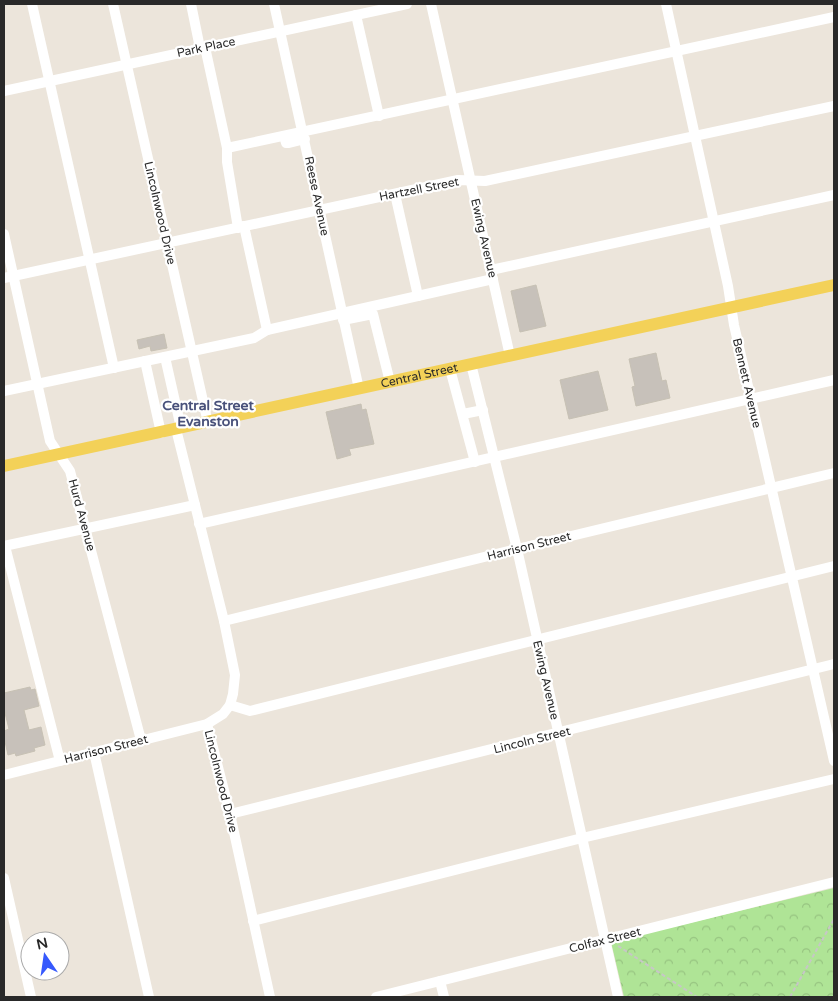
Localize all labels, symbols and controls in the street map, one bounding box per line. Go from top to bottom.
street label: Park Place [175,34,237,60]
street label: Reese Avenue [302,155,332,237]
street label: Lincolnwood Drive [141,160,179,266]
street label: Hartzell Street [378,174,461,204]
street label: Ewing Avenue [468,197,500,279]
street label: Bennett Avenue [730,337,764,429]
street label: Central Street [379,360,460,391]
district label: Central Street Evanston [162,397,254,430]
street label: Hurd Avenue [66,477,98,553]
street label: Harrison Street [486,529,573,563]
street label: Ewing Avenue [530,639,562,721]
street label: Lincoln Street [492,724,572,756]
street label: Lincolnwood Drive [201,728,241,834]
street label: Harrison Street [63,732,150,766]
street label: Colfax Street [568,924,643,956]
north arrow [20,931,70,981]
text: N [35,934,50,953]

